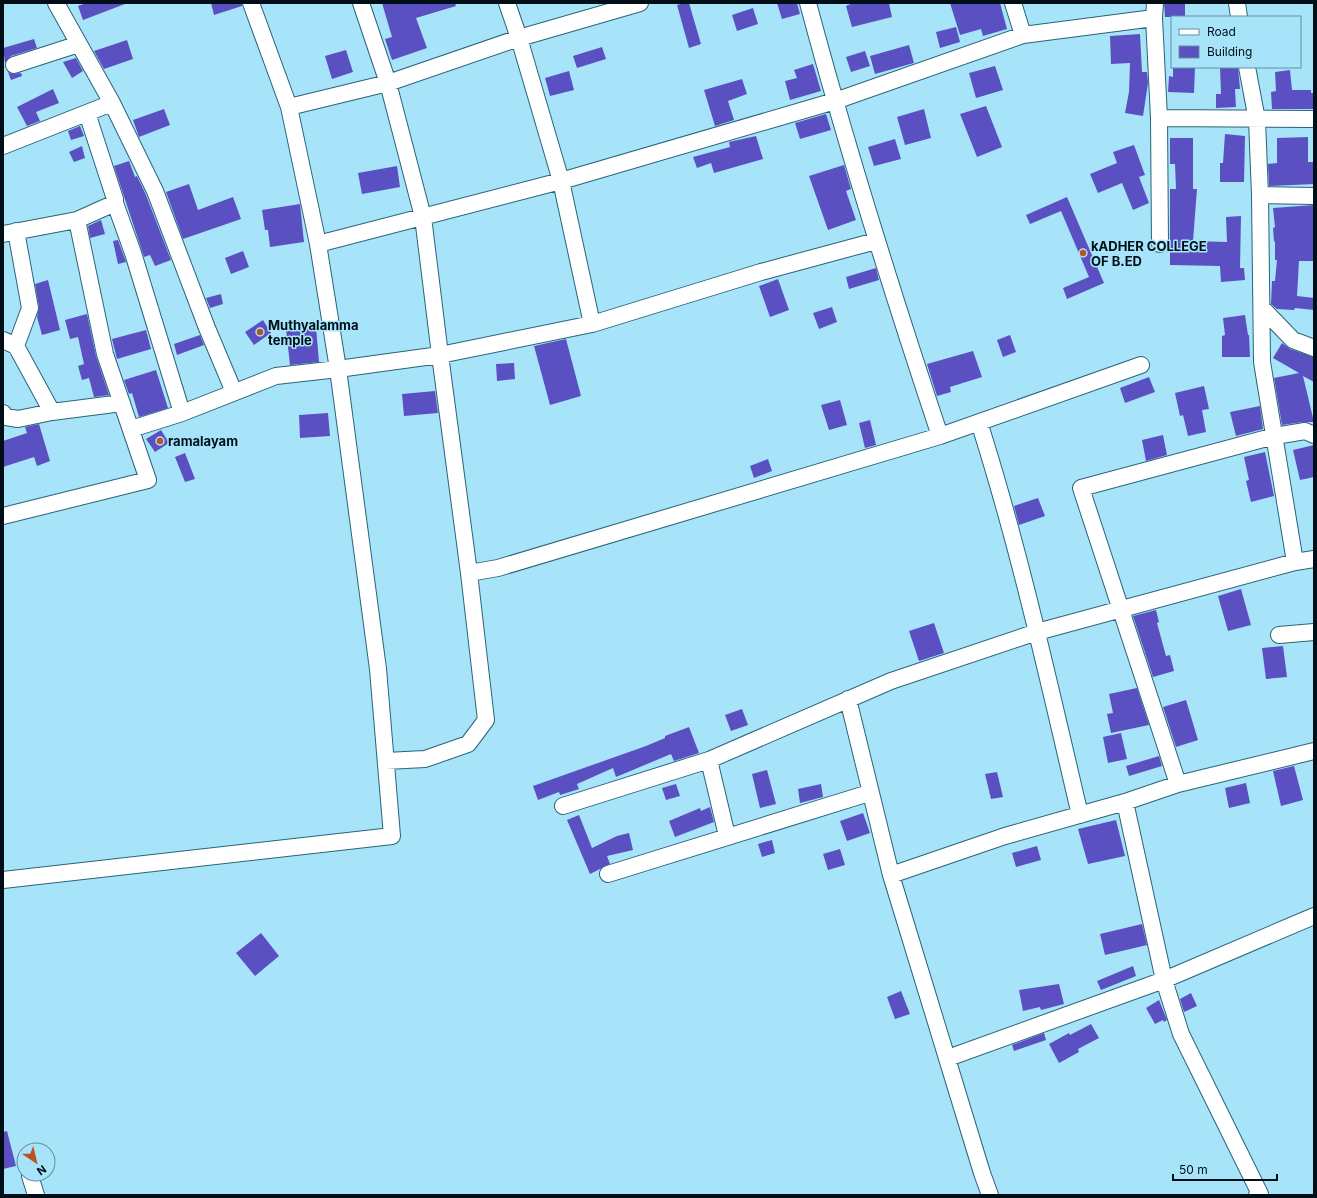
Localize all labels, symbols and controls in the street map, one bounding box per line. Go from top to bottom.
legend [1171,16,1301,68]
text: Road [1207,24,1236,39]
text: Building [1207,44,1252,59]
place label: kADHER COLLEGE OF B.ED [1091,238,1207,269]
marker: kADHER COLLEGE OF B.ED [1078,248,1088,258]
place label: Muthyalamma temple [268,317,358,348]
marker: Muthyalamma temple [255,327,265,337]
place label: ramalayam [168,433,238,449]
marker: ramalayam [155,436,165,446]
north arrow [16,1142,56,1182]
scale bar [1173,1156,1277,1182]
text: N [34,1162,49,1178]
text: 50 m [1179,1162,1208,1177]

